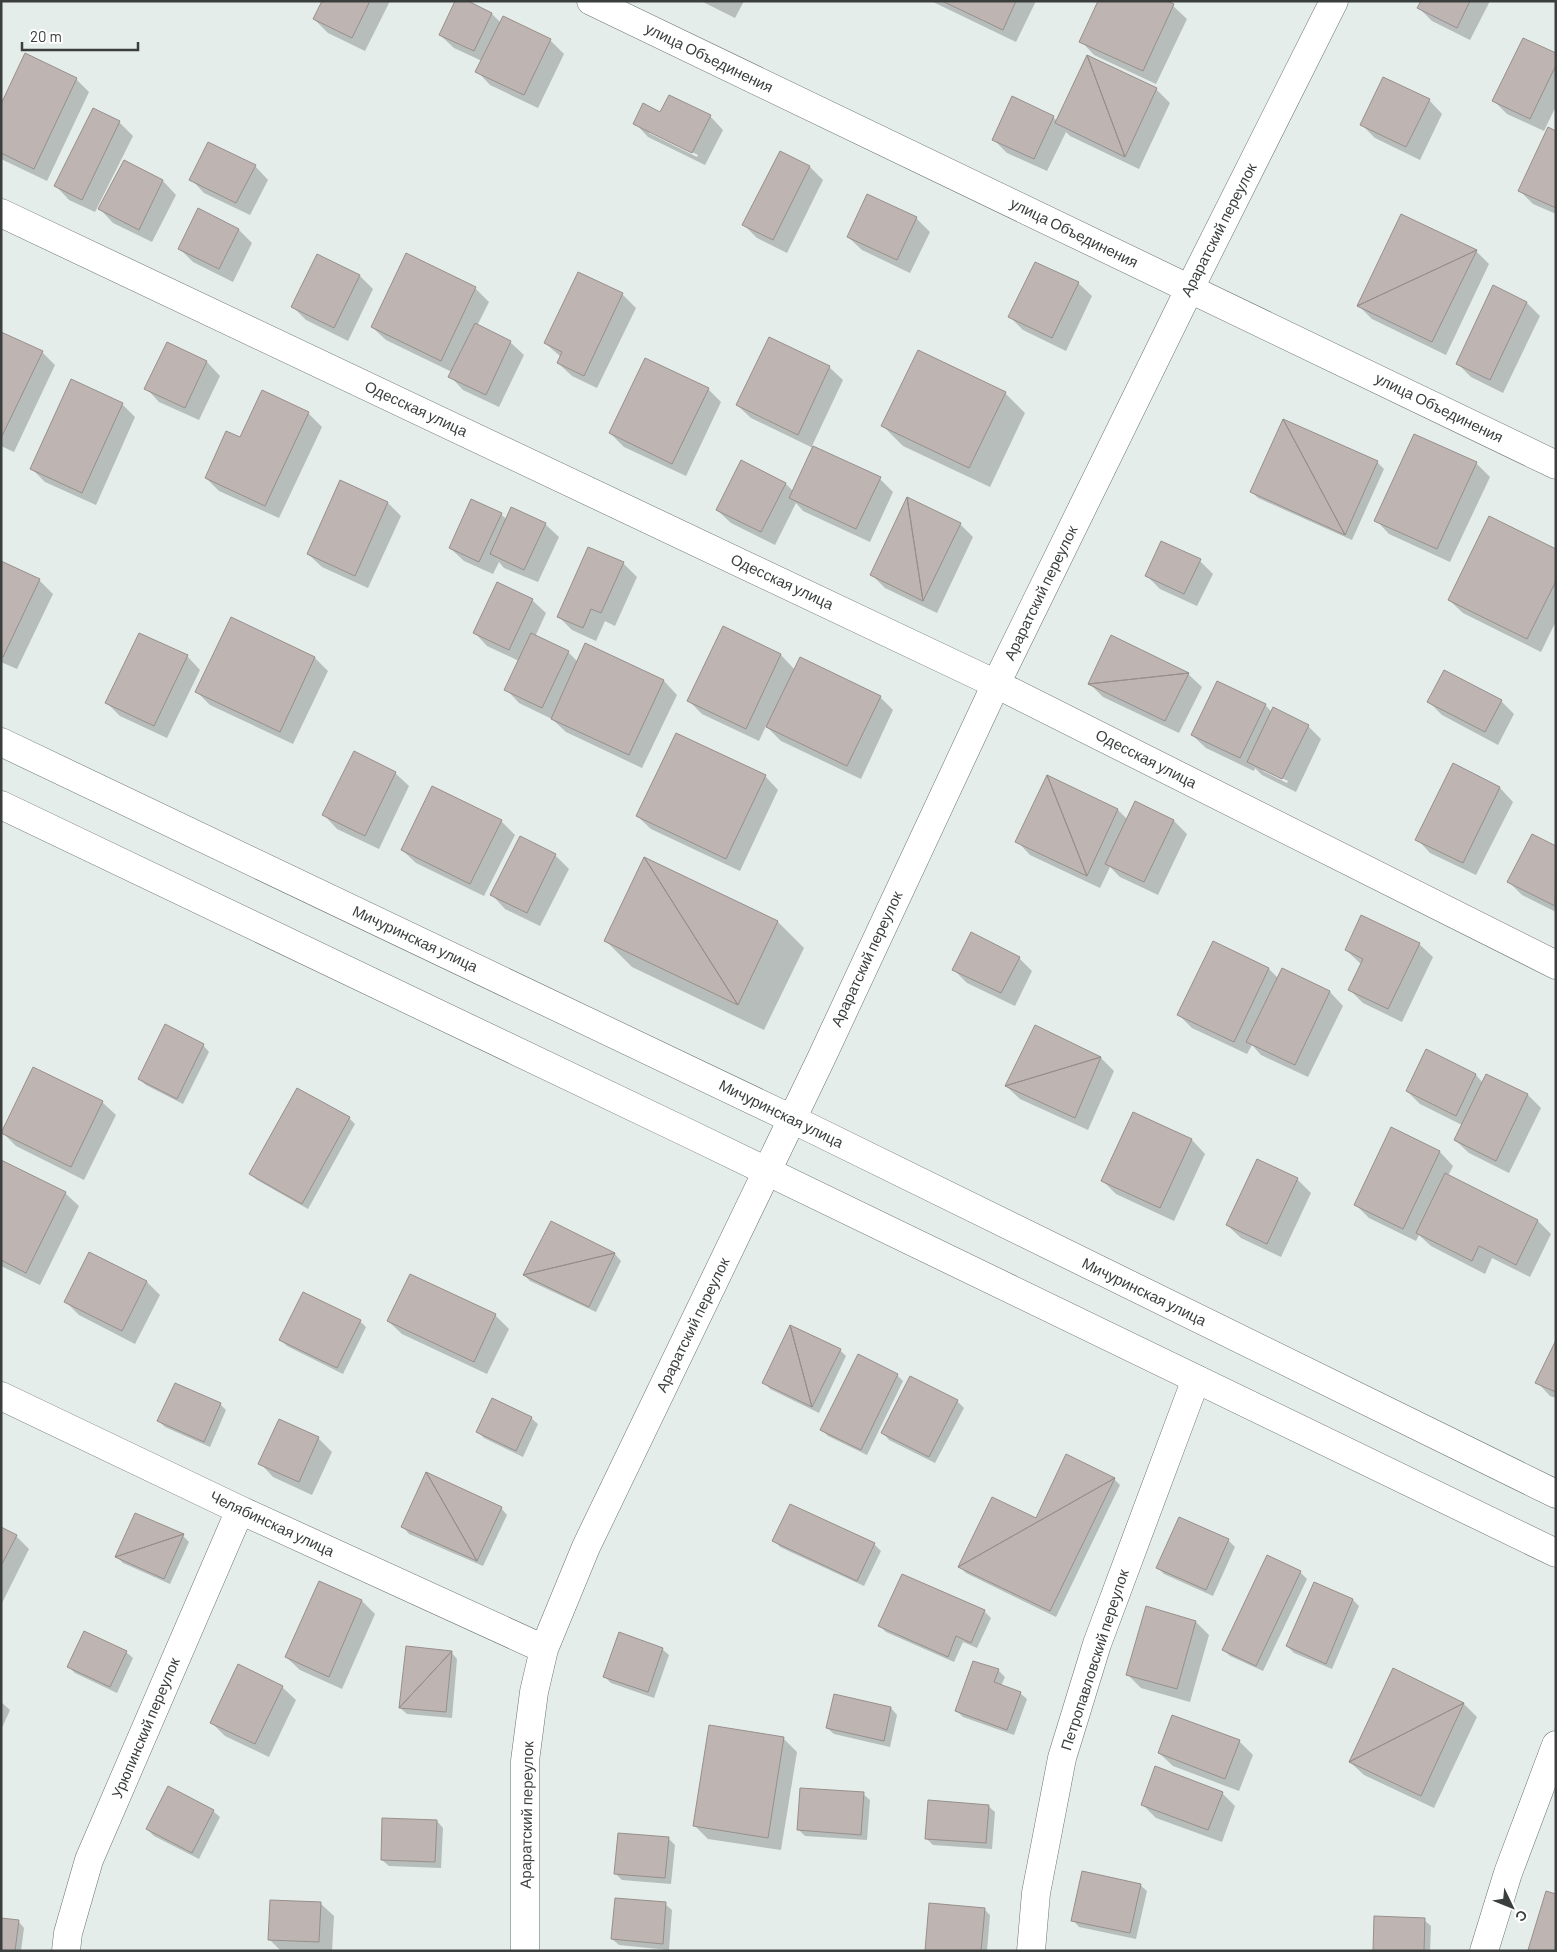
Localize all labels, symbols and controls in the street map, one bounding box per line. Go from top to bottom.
street label: улица Объединения [643,18,776,96]
scale bar [22,20,139,52]
text: 20 m [30,27,62,45]
street label: Араратский переулок [1177,159,1260,299]
street label: улица Объединения [1008,193,1141,271]
street label: улица Объединения [1373,368,1506,446]
street label: Одесская улица [362,376,471,440]
street label: Араратский переулок [1000,522,1081,663]
street label: Одесская улица [728,549,837,613]
street label: Одесская улица [1093,725,1201,792]
street label: Араратский переулок [827,888,906,1029]
street label: Мичуринская улица [350,901,482,975]
street label: Мичуринская улица [716,1075,847,1151]
street label: Мичуринская улица [1079,1253,1210,1329]
street label: Араратский переулок [652,1254,733,1395]
street label: Челябинская улица [207,1486,338,1560]
street label: Петропавловский переулок [1056,1567,1132,1752]
street label: Урюпинский переулок [107,1654,183,1801]
street label: Араратский переулок [516,1741,536,1889]
north arrow [1487,1882,1537,1932]
text: С [1512,1907,1532,1926]

